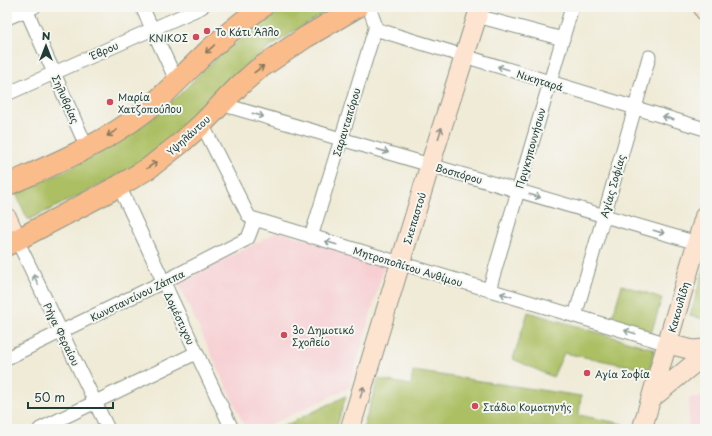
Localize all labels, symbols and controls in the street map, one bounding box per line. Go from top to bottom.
place label: Το Κάτι Άλλο [215,24,279,39]
north arrow [26,26,66,66]
marker: Το Κάτι Άλλο [202,26,212,36]
text: N [42,27,51,44]
place label: ΚΝΙΚΟΣ [149,30,188,45]
marker: ΚΝΙΚΟΣ [191,32,201,42]
street label: Έβρου [86,37,121,65]
one-way arrow [205,45,216,54]
one-way arrow [497,64,510,71]
one-way arrow [253,65,264,74]
street label: Νικηταρά [515,66,566,95]
street label: Σηλυβρίας [49,72,83,126]
street label: Σαρανταπόρου [328,85,365,159]
place label: Μαρία Χατζοπούλου [118,89,182,116]
marker: Μαρία Χατζοπούλου [105,97,115,107]
street label: Πριγκηποννήσων [511,106,549,190]
street label: Υψηλάντου [163,111,213,159]
one-way arrow [252,111,265,119]
one-way arrow [661,114,674,121]
one-way arrow [437,127,444,140]
one-way arrow [106,130,118,138]
one-way arrow [376,148,389,155]
street label: Αγίας Σοφίας [596,152,628,220]
street label: Βοσπόρου [433,159,485,188]
one-way arrow [146,161,157,170]
street label: Σκεπαστού [399,190,429,246]
one-way arrow [528,193,541,200]
one-way arrow [653,229,666,236]
one-way arrow [324,239,337,246]
street label: Μητροπολίτου Ανθίμου [351,242,465,290]
street label: Κωνσταντίνου Ζάππα [87,265,187,324]
one-way arrow [32,275,39,287]
street label: Κακουλίδη [664,280,692,334]
street label: Δομέστιχου [161,289,199,347]
one-way arrow [500,291,513,298]
street label: Ρήγα Φεραίου [40,300,84,368]
place label: 3ο Δημοτικό Σχολείο [292,322,355,349]
one-way arrow [624,328,637,335]
marker: 3ο Δημοτικό Σχολείο [279,330,289,340]
place label: Αγία Σοφία [595,366,650,381]
marker: Αγία Σοφία [582,368,592,378]
scale bar [28,384,113,410]
one-way arrow [359,385,366,398]
text: 50 m [34,388,65,406]
place label: Στάδιο Κομοτηνής [483,399,572,414]
marker: Στάδιο Κομοτηνής [470,401,480,411]

